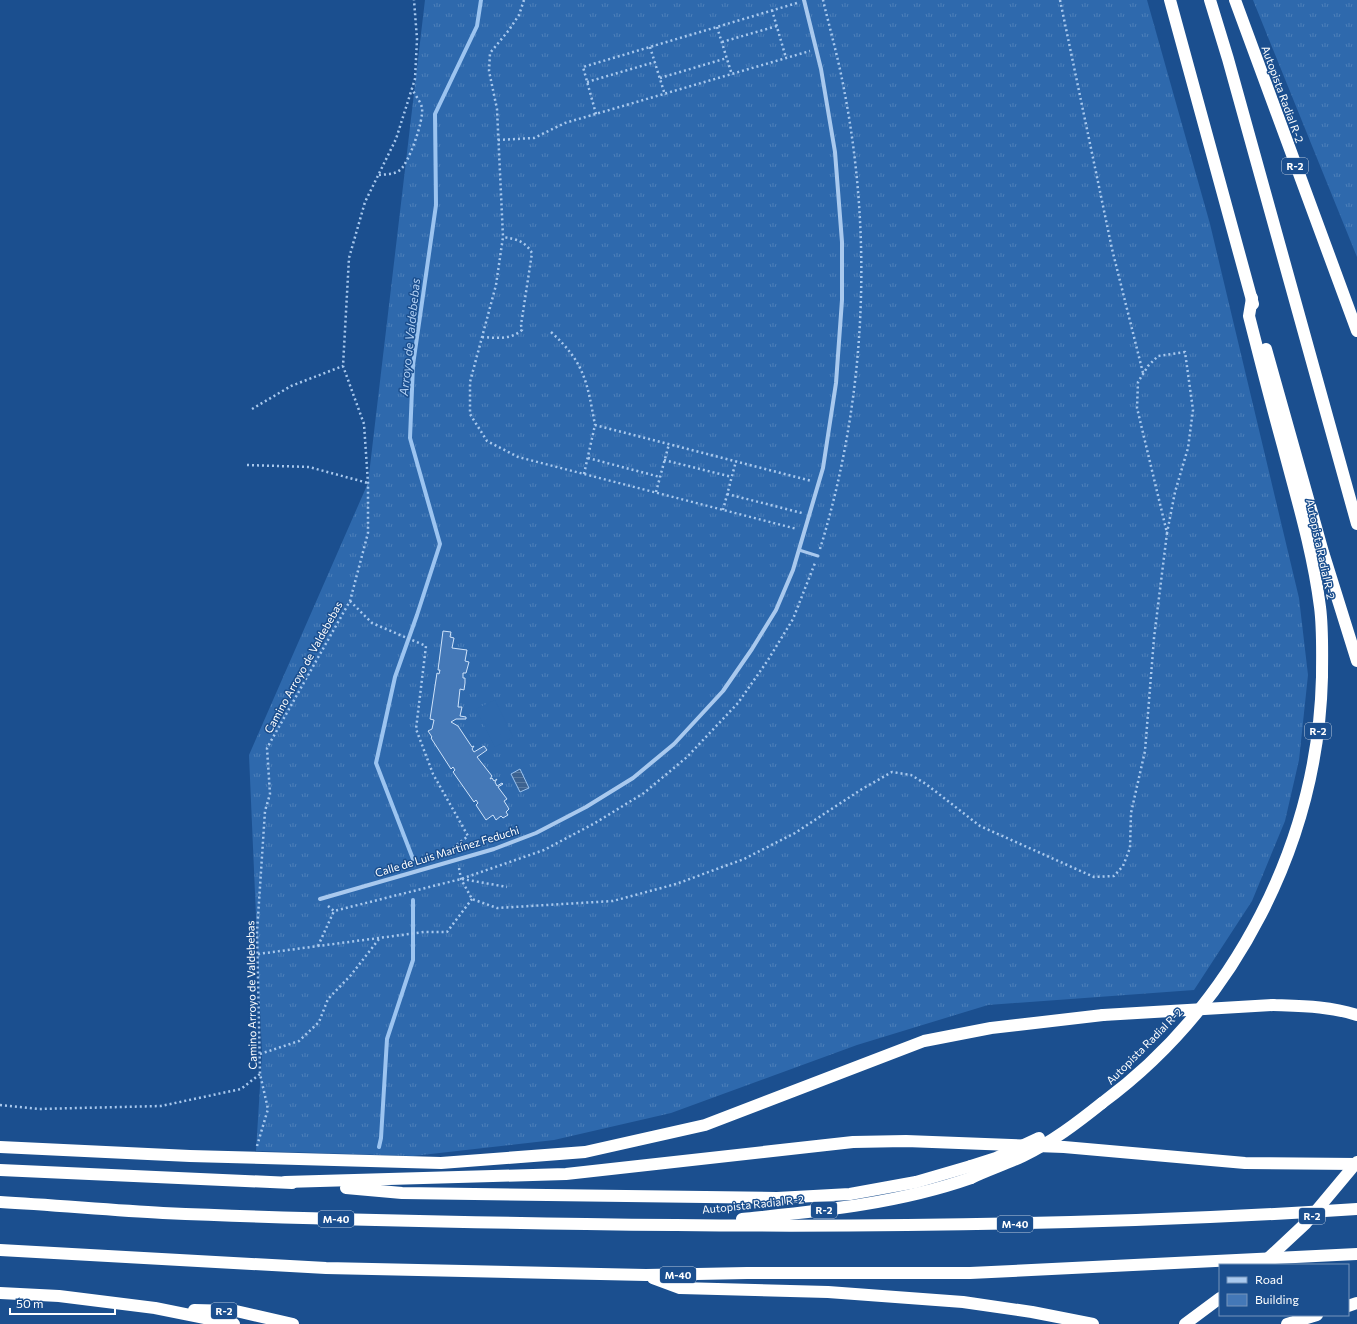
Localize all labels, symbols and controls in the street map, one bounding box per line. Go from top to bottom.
street label: Autopista Radial R-2 [1259,44,1307,144]
road number: R-2 [1282,158,1308,174]
water label: Arroyo de Valdebebas [396,277,422,397]
street label: Autopista Radial R-2 [1304,498,1338,600]
street label: Camino Arroyo de Valdebebas [261,599,345,735]
road number: R-2 [1305,723,1331,739]
street label: Calle de Luis Martínez Feduchi [373,823,521,879]
street label: Camino Arroyo de Valdebebas [243,920,259,1070]
street label: Autopista Radial R-2 [1103,1005,1185,1087]
street label: Autopista Radial R-2 [701,1192,805,1216]
road number: R-2 [811,1202,837,1218]
road number: R-2 [1299,1208,1325,1224]
road number: M-40 [318,1211,354,1227]
road number: M-40 [997,1216,1033,1232]
legend [1219,1264,1349,1316]
road number: M-40 [660,1267,696,1283]
text: Road [1255,1272,1283,1286]
scale bar [10,1290,115,1316]
text: Building [1255,1292,1299,1306]
text: 50 m [16,1296,44,1310]
road number: R-2 [211,1303,237,1319]

